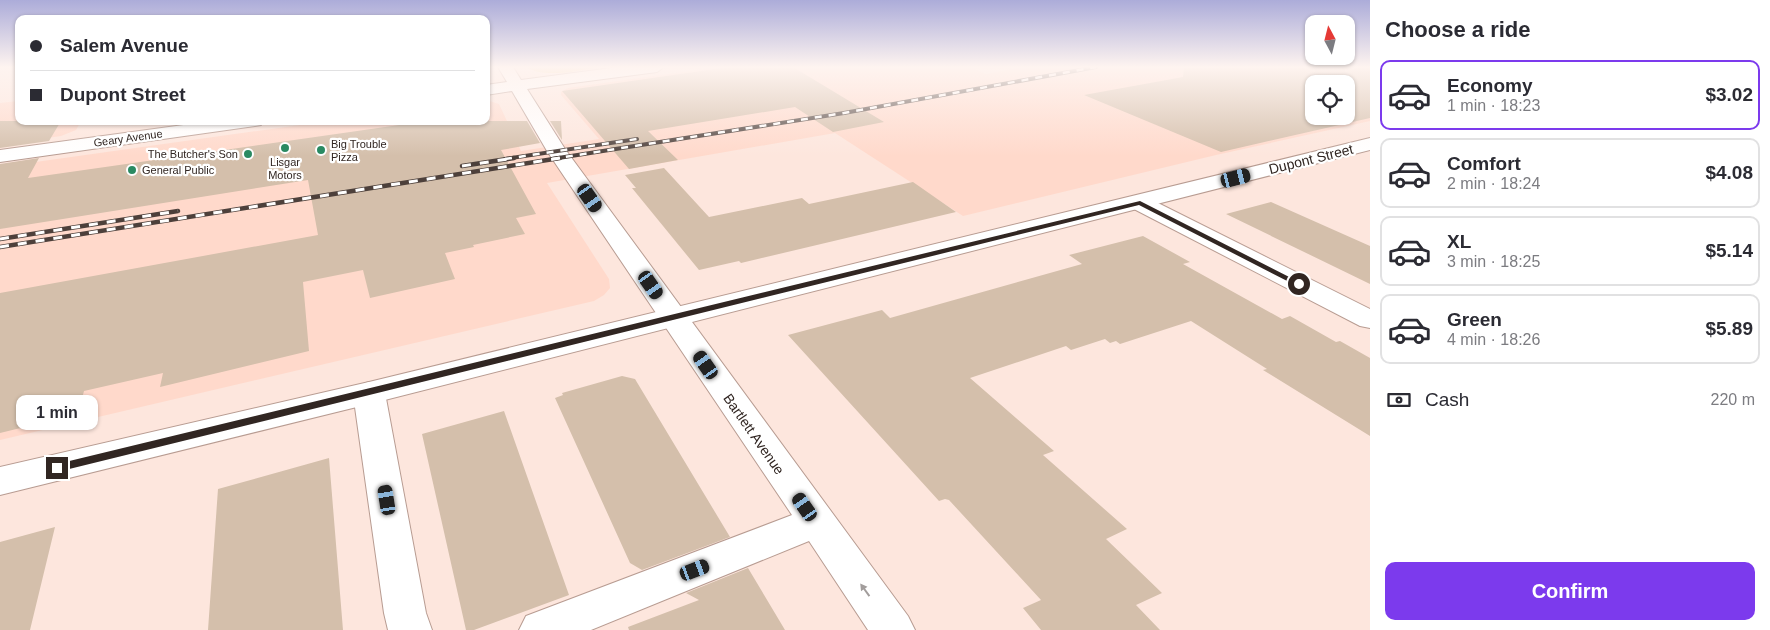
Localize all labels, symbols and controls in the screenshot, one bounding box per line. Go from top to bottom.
north arrow [1305,15,1355,65]
map controls [1305,15,1355,125]
text: Choose a ride [1385,17,1530,42]
text: Salem Avenue [60,35,188,56]
icon: car [1387,73,1432,118]
button: locate [1305,75,1355,125]
text: Economy [1447,75,1533,96]
text: Dupont Street [60,84,186,105]
text: $3.02 [1705,84,1753,105]
text: 1 min · 18:23 [1447,97,1540,114]
street label: Geary Avenue [93,127,163,149]
place label: Big Trouble Pizza [331,138,387,163]
street label: Dupont Street [1267,141,1355,177]
marker: Lisgar Motors [279,142,291,154]
marker: Big Trouble Pizza [315,144,327,156]
place label: The Butcher's Son [148,148,238,160]
marker: The Butcher's Son [242,148,254,160]
icon: car [1387,151,1432,196]
text: Comfort [1447,153,1521,174]
place label: Lisgar Motors [268,156,302,181]
text: $4.08 [1705,162,1753,183]
marker: General Public [126,164,138,176]
place label: General Public [142,164,215,176]
car [1219,167,1252,189]
text: 2 min · 18:24 [1447,175,1540,192]
car [575,181,604,215]
icon: car [1387,229,1432,274]
text: XL [1447,231,1471,252]
text: $5.14 [1705,240,1753,261]
text: 3 min · 18:25 [1447,253,1540,270]
car [636,268,665,302]
route start [1288,273,1310,295]
icon: car [1387,307,1432,352]
text: Green [1447,309,1502,330]
text: $5.89 [1705,318,1753,339]
text: 4 min · 18:26 [1447,331,1540,348]
car [691,348,720,382]
icon: cash [1385,386,1413,414]
text: Cash [1425,389,1469,410]
street label: Bartlett Avenue [720,391,788,478]
text: 220 m [1711,391,1755,408]
callout: 1 min [16,396,98,430]
text: 1 min [36,404,78,421]
route end [46,457,68,479]
car [377,484,396,516]
car [790,490,819,524]
car [678,558,711,582]
button: Confirm [1385,562,1755,620]
one-way arrow [860,583,870,597]

